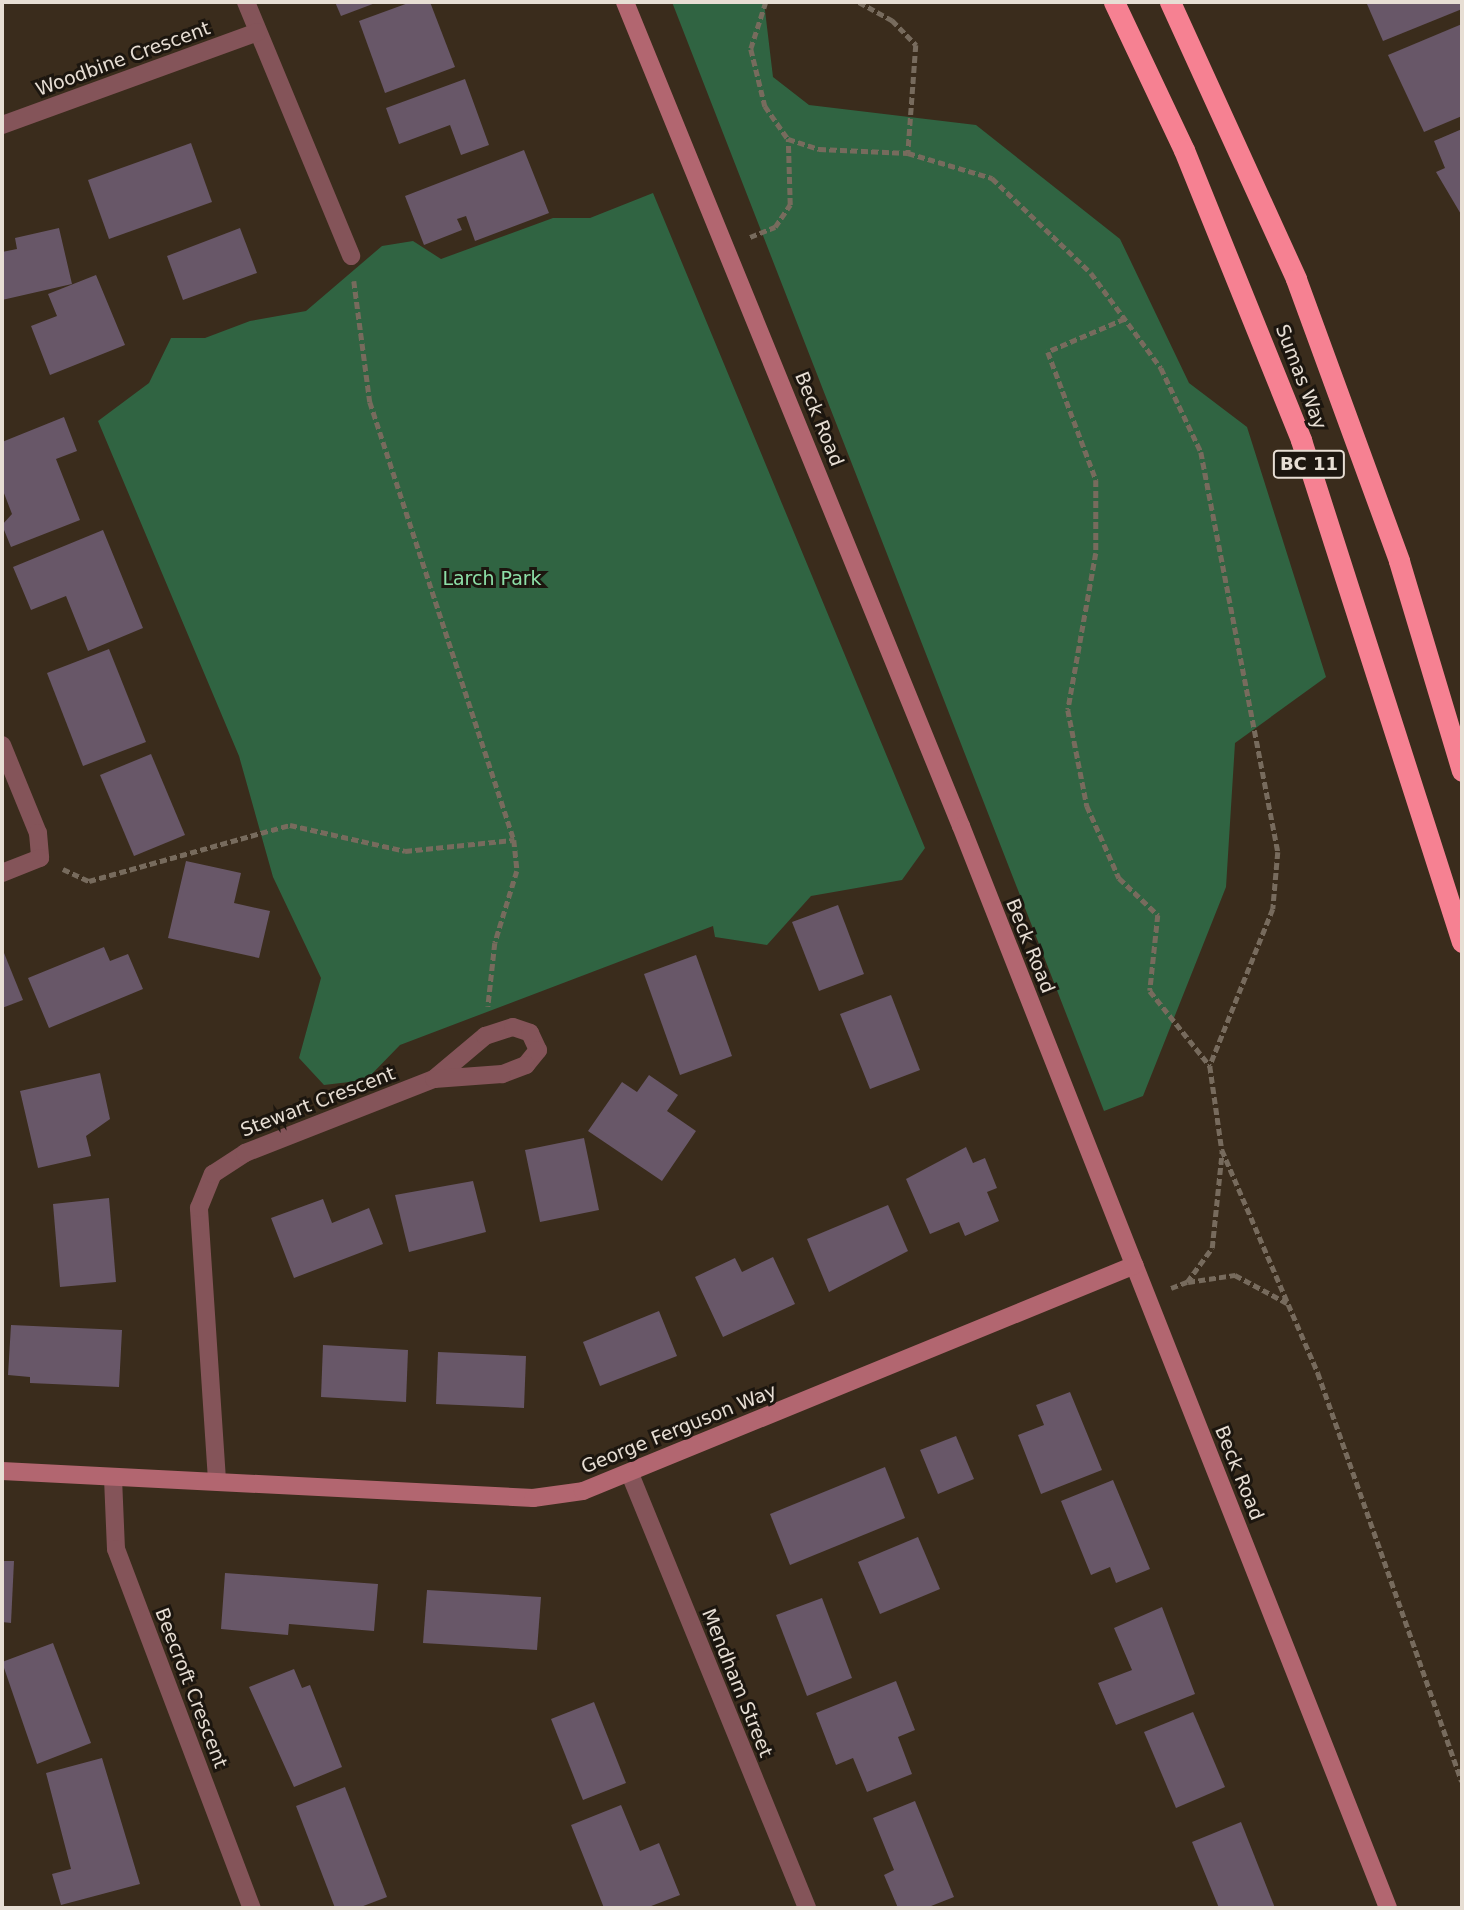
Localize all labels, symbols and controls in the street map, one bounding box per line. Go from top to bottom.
street label: Woodbine Crescent [33,17,213,101]
street label: Sumas Way [1271,321,1331,433]
street label: Beck Road [790,368,848,470]
road number: BC 11 [1272,450,1346,478]
park label: Larch Park [442,568,542,590]
street label: Beck Road [1001,895,1059,997]
street label: Stewart Crescent [238,1062,398,1142]
street label: George Ferguson Way [578,1379,780,1479]
street label: Beck Road [1210,1422,1268,1524]
street label: Beecroft Crescent [150,1605,232,1771]
street label: Mendham Street [697,1605,777,1761]

